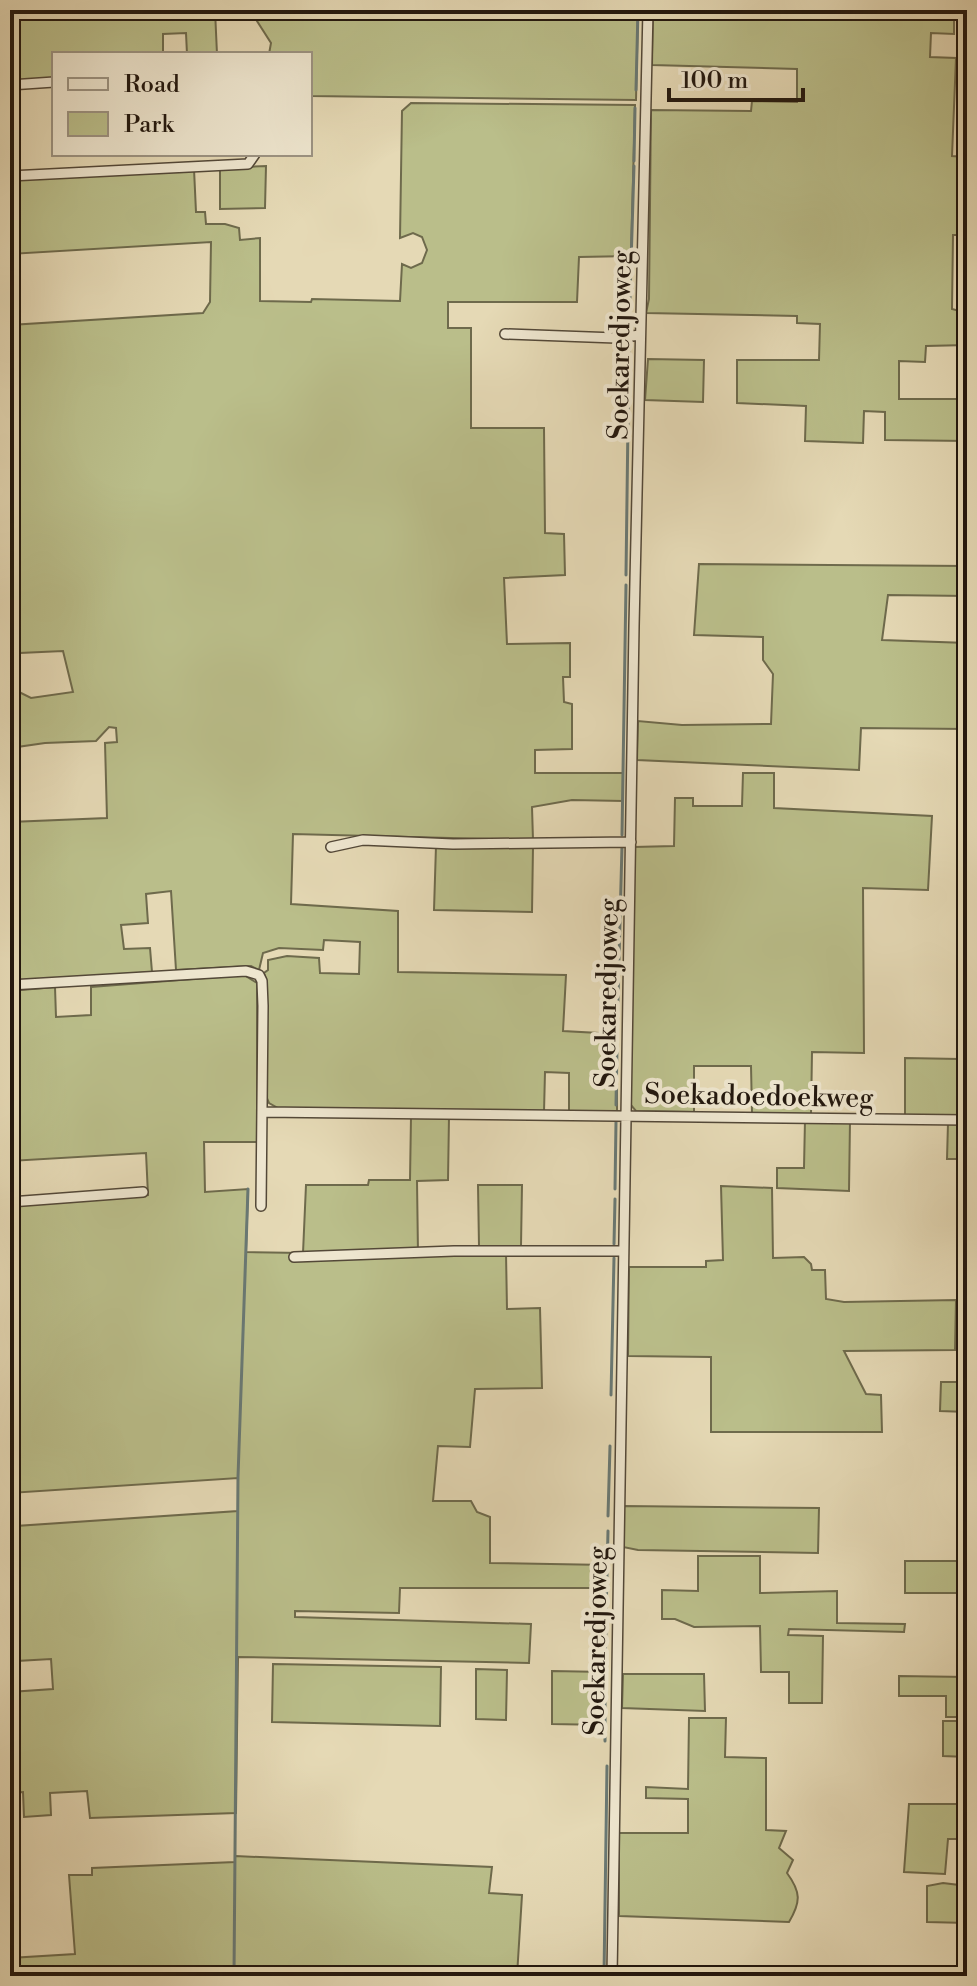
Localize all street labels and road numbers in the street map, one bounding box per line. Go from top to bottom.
street label: Soekaredjoweg [601,249,640,440]
street label: Soekaredjoweg [588,897,627,1088]
street label: Soekadoedoekweg [644,1077,875,1116]
street label: Soekaredjoweg [577,1545,616,1736]

